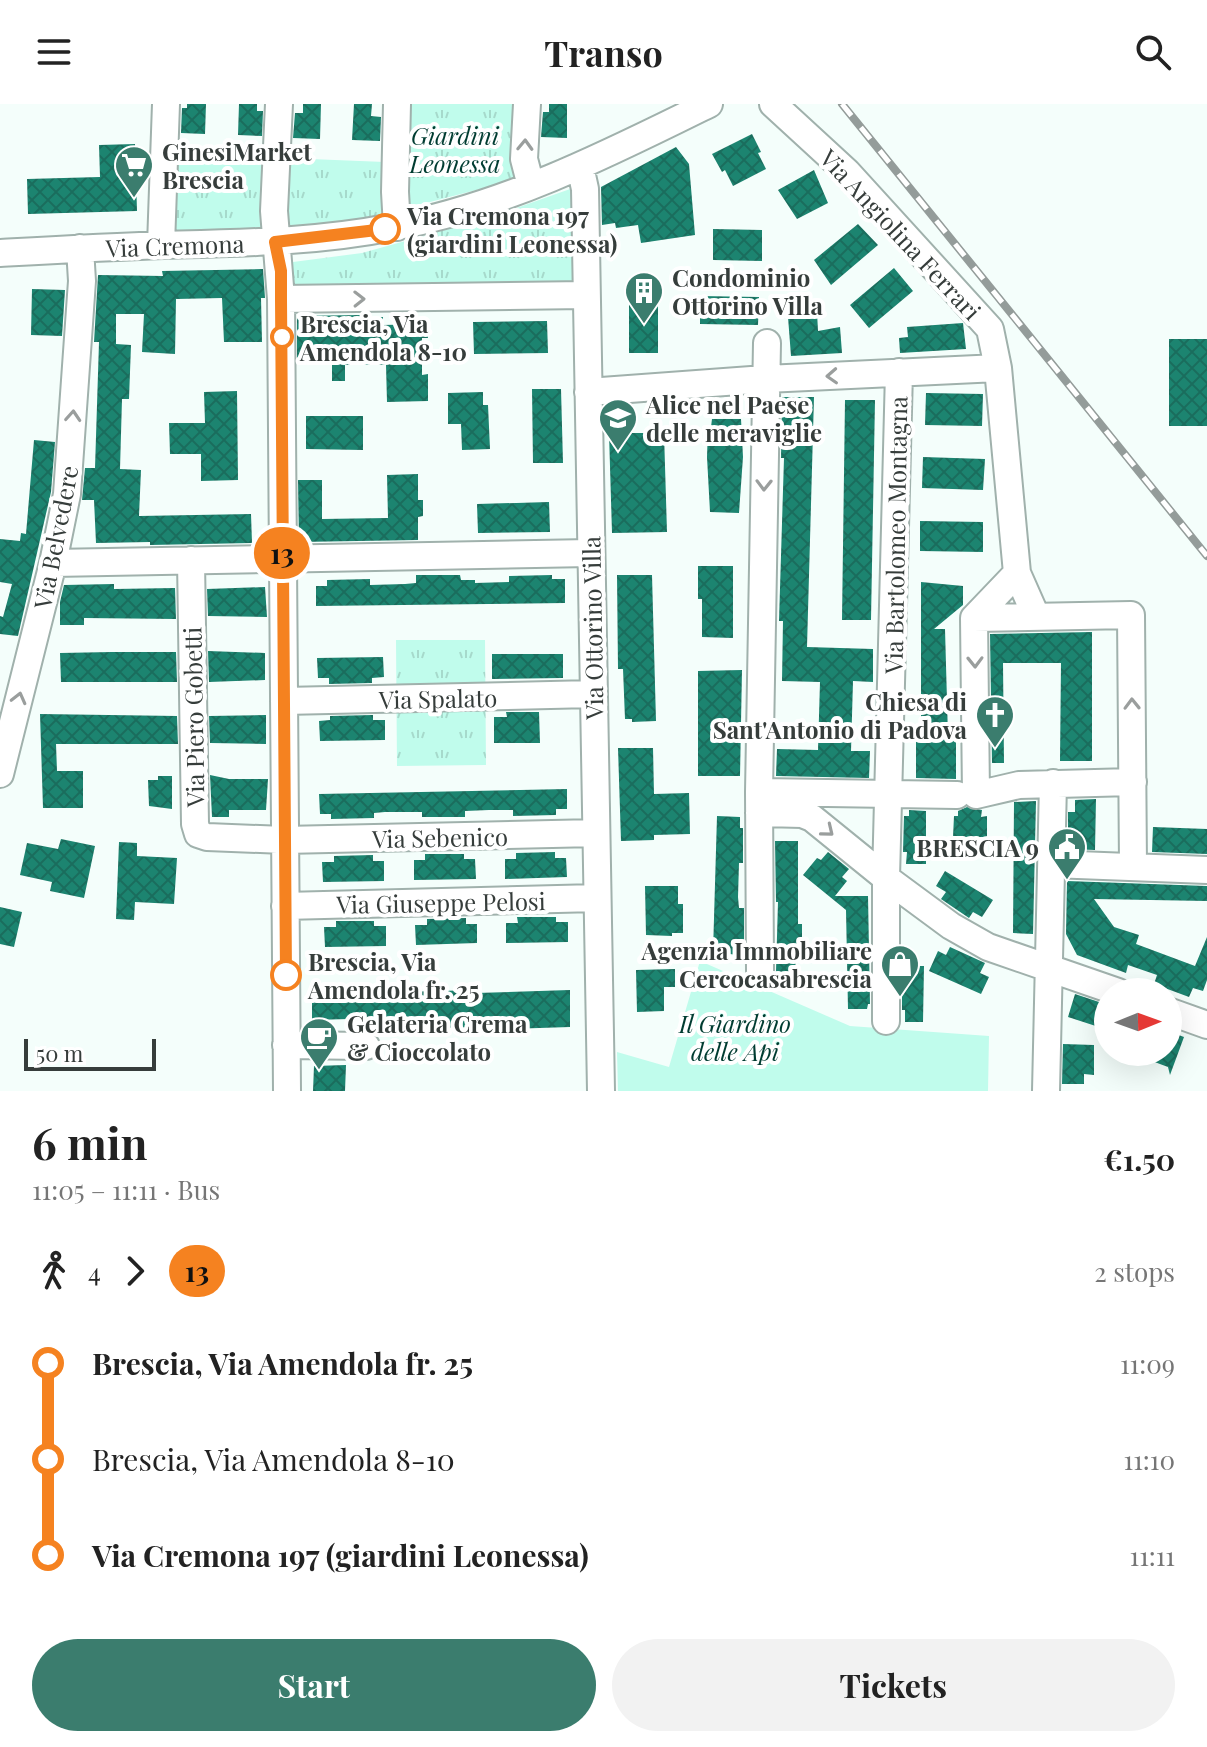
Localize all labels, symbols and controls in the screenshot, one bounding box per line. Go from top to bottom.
text: Transo [544,28,663,76]
icon: menu [32,30,76,74]
icon: search [1131,30,1175,74]
park label: Giardini Leonessa [408,119,501,179]
place label: GinesiMarket Brescia [162,135,312,195]
one-way arrow [516,138,533,151]
street label: Via Angiolina Ferrari [813,141,988,326]
supermarket icon: GinesiMarket Brescia [113,144,155,199]
place label: Via Cremona 197 (giardini Leonessa) [406,199,617,259]
marker: Via Cremona 197 (giardini Leonessa) [370,214,400,244]
street label: Via Cremona [104,227,245,263]
place label: Condominio Ottorino Villa [672,261,823,321]
building icon: Condominio Ottorino Villa [623,270,665,325]
one-way arrow [353,290,366,307]
place label: Brescia, Via Amendola 8-10 [299,307,467,367]
marker: Brescia, Via Amendola 8-10 [271,326,293,348]
one-way arrow [825,367,838,384]
place label: Alice nel Paese delle meraviglie [645,388,822,448]
street label: Via Bartolomeo Montagna [877,396,913,675]
school or university icon: Alice nel Paese delle meraviglie [597,397,639,452]
one-way arrow [64,409,81,422]
street label: Via Belvedere [25,463,85,612]
one-way arrow [755,479,773,492]
line badge: 13 [246,527,318,579]
text: 13 [270,534,294,571]
street label: Via Ottorino Villa [574,536,610,721]
street label: Via Piero Gobetti [175,627,211,808]
one-way arrow [966,656,984,669]
street label: Via Spalato [378,681,497,715]
place label: Chiesa di Sant'Antonio di Padova [713,685,968,745]
one-way arrow [10,692,27,706]
church icon: Chiesa di Sant'Antonio di Padova [974,694,1016,749]
one-way arrow [1123,697,1141,710]
street label: Via Sebenico [371,820,508,854]
one-way arrow [819,821,833,836]
public building icon: BRESCIA 9 [1046,826,1088,881]
place label: BRESCIA 9 [916,831,1039,863]
street label: Via Giuseppe Pelosi [335,884,546,920]
place label: Agenzia Immobiliare Cercocasabrescia [640,934,873,994]
shop icon: Agenzia Immobiliare Cercocasabrescia [879,943,921,998]
place label: Brescia, Via Amendola fr. 25 [307,945,480,1005]
marker: Brescia, Via Amendola fr. 25 [271,960,301,990]
north arrow [1094,978,1182,1066]
map controls [1094,978,1182,1066]
place label: Gelateria Crema & Cioccolato [347,1007,528,1067]
park label: Il Giardino delle Api [678,1007,791,1067]
cafe icon: Gelateria Crema & Cioccolato [298,1016,340,1071]
scale bar [24,1035,156,1071]
text: 50 m [36,1038,83,1068]
text: 6 min [32,1112,148,1171]
text: €1.50 [1104,1139,1175,1179]
text: 11:05 – 11:11 · Bus [32,1172,220,1207]
icon: walk [32,1249,76,1293]
icon: forward [113,1249,157,1293]
text: 13 [185,1252,209,1289]
text: 4 [88,1254,101,1289]
text: 2 stops [1094,1254,1175,1289]
text: Brescia, Via Amendola fr. 25 [92,1343,473,1383]
text: 11:09 [1120,1346,1175,1381]
text: Brescia, Via Amendola 8-10 [92,1439,455,1479]
text: 11:10 [1124,1442,1175,1477]
text: Via Cremona 197 (giardini Leonessa) [92,1535,589,1575]
text: 11:11 [1130,1538,1175,1573]
button: Start [32,1639,596,1731]
button: Tickets [612,1639,1175,1731]

